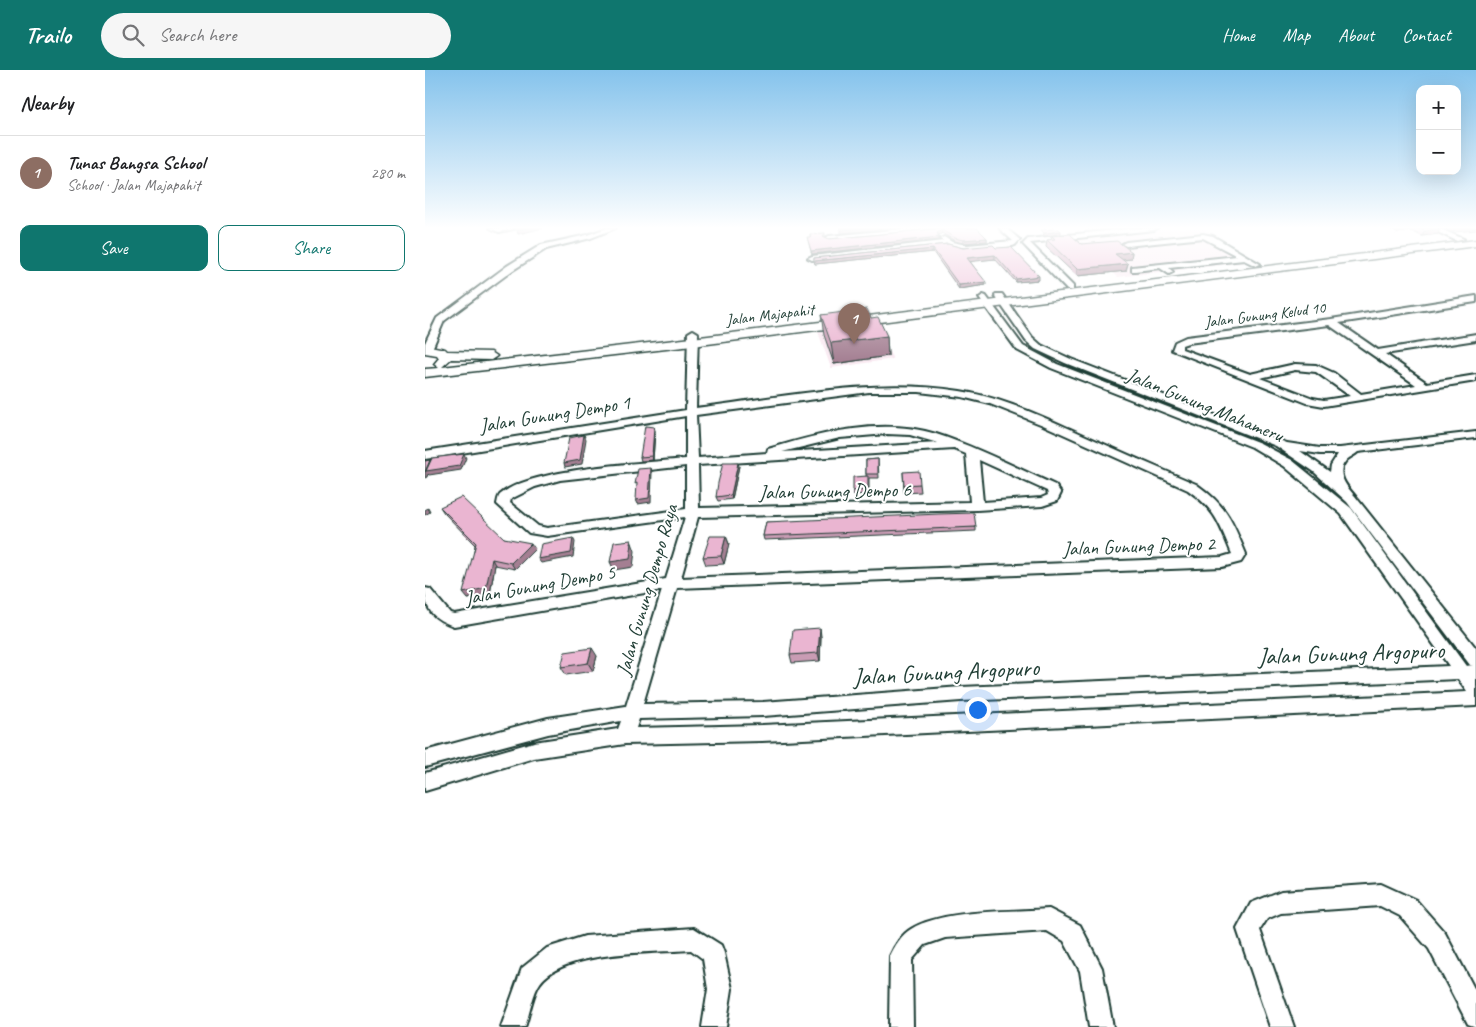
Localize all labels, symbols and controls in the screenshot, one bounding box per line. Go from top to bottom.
search box [101,13,451,58]
text: Trailo [25,20,71,50]
icon: search [119,21,147,49]
text: Search here [159,23,236,47]
text: Home [1222,24,1255,46]
text: Map [1283,24,1310,46]
text: About [1338,24,1374,46]
text: Contact [1402,24,1451,46]
map controls [1416,85,1461,175]
button: + [1416,85,1461,130]
text: Nearby [20,90,73,116]
button: − [1416,130,1461,175]
text: Tunas Bangsa School [67,151,205,175]
text: 1 [32,163,40,183]
text: 280 m [371,163,405,183]
text: School · Jalan Majapahit [67,175,200,195]
button: Save [20,225,208,271]
button: Share [218,225,405,271]
street label: Jalan Gunung Kelud 10 [1202,297,1328,332]
street label: Jalan Majapahit [724,299,818,330]
pin: 1 [838,303,870,344]
street label: Jalan Gunung Mahameru [1122,362,1288,448]
street label: Jalan Gunung Dempo 1 [477,390,633,438]
street label: Jalan Gunung Dempo 6 [758,477,912,505]
street label: Jalan Gunung Dempo Raya [610,500,684,679]
street label: Jalan Gunung Dempo 2 [1061,531,1218,561]
street label: Jalan Gunung Dempo 5 [462,559,618,611]
street label: Jalan Gunung Argopuro [1256,635,1446,671]
street label: Jalan Gunung Argopuro [851,652,1041,692]
your location [965,697,991,723]

